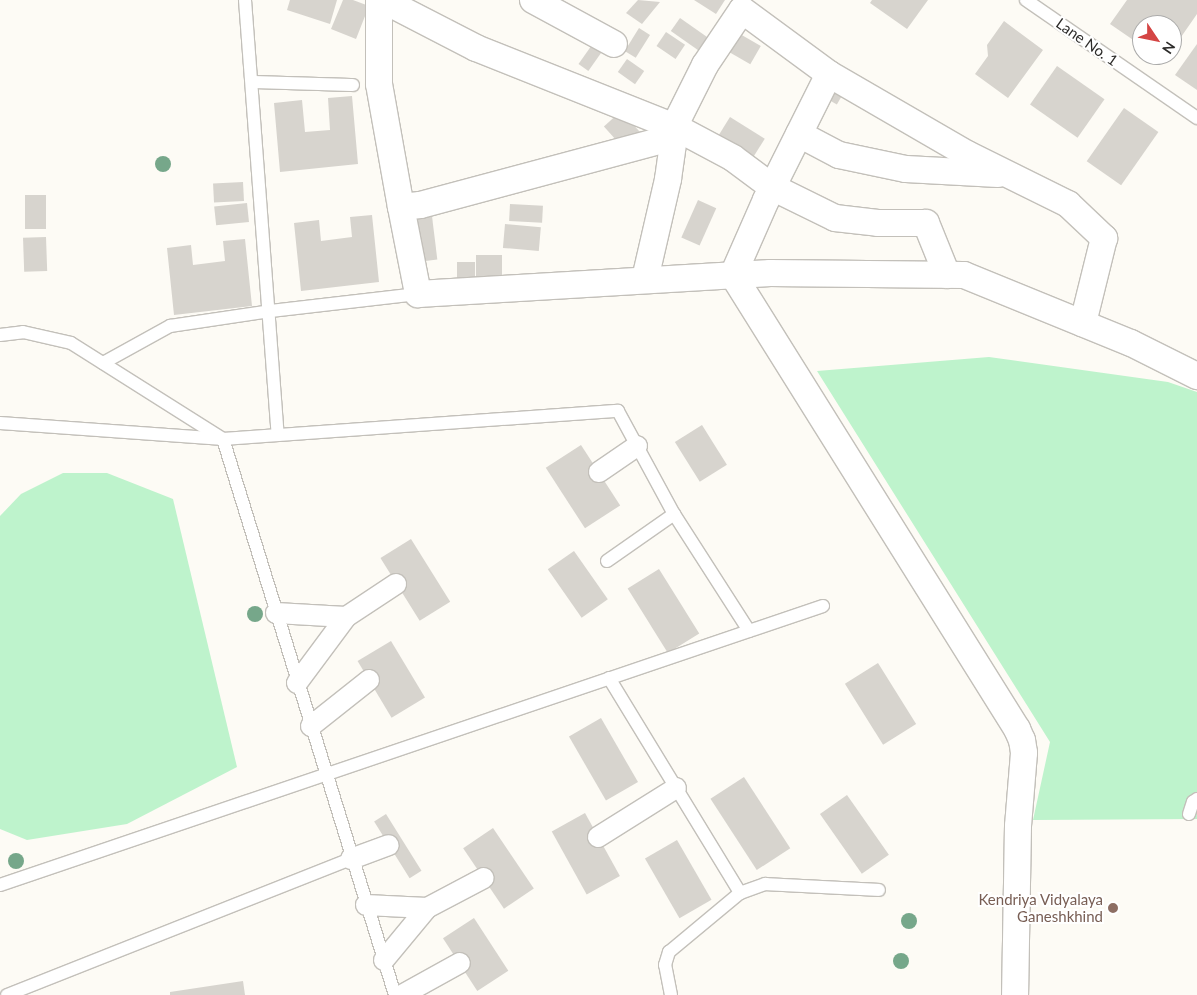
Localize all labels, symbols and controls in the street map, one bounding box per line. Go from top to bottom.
street label: Lane No. 1 [1053,14,1121,70]
north arrow [1132,15,1182,65]
text: N [1159,39,1179,57]
place label: Kendriya Vidyalaya Ganeshkhind [978,890,1103,925]
marker: Kendriya Vidyalaya Ganeshkhind [1107,902,1119,914]

